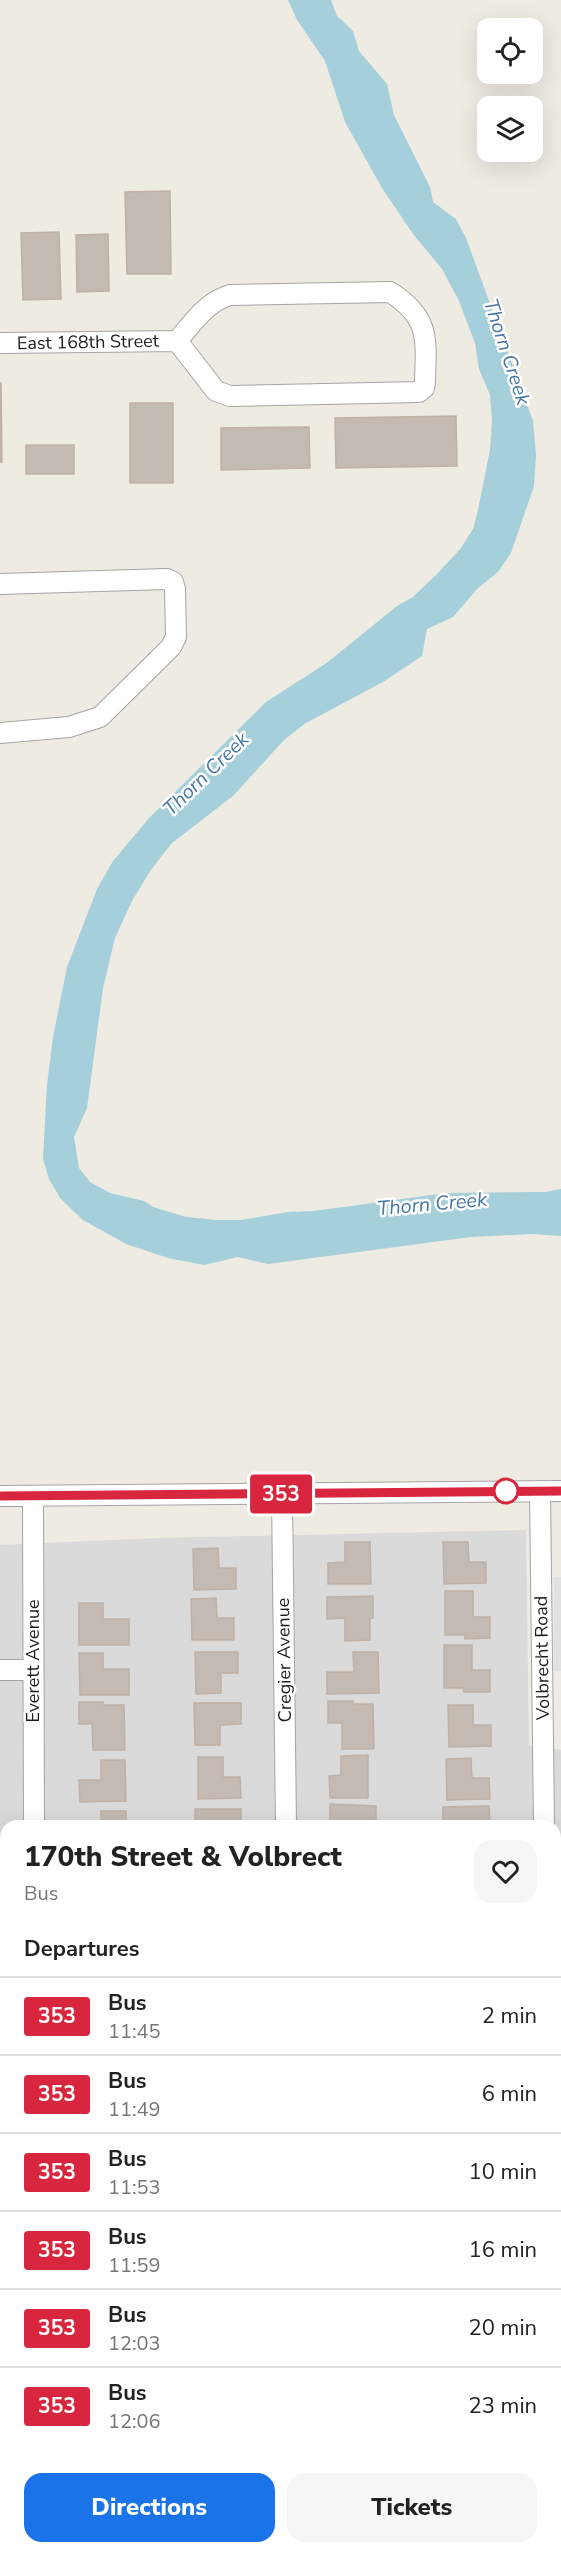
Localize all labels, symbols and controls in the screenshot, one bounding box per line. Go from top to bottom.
map controls [477,18,543,162]
button: locate [477,18,543,84]
button: layers [477,96,543,162]
water label: Thorn Creek [477,296,537,409]
street label: East 168th Street [17,329,160,355]
water label: Thorn Creek [157,725,256,822]
water label: Thorn Creek [376,1186,489,1222]
line badge: 353 [246,1474,316,1514]
unlabelled marker [493,1478,519,1504]
text: 353 [262,1480,300,1508]
street label: Volbrecht Road [529,1596,555,1721]
street label: Cregier Avenue [271,1597,297,1723]
street label: Everett Avenue [21,1599,45,1723]
text: 170th Street & Volbrect [24,1838,342,1876]
button: heart [474,1840,537,1903]
text: Bus [24,1880,58,1907]
text: Departures [24,1934,139,1964]
text: Bus [108,1988,147,2018]
text: 2 min [482,2001,537,2031]
text: 353 [38,2002,76,2030]
text: 11:45 [108,2018,161,2045]
text: Bus [108,2066,147,2096]
text: 6 min [482,2079,537,2109]
text: 353 [38,2080,76,2108]
text: 11:49 [108,2096,161,2123]
text: Bus [108,2144,147,2174]
text: 10 min [469,2157,537,2187]
text: 353 [38,2158,76,2186]
text: 11:53 [108,2174,161,2201]
text: Bus [108,2222,147,2252]
text: 16 min [469,2235,537,2265]
text: 353 [38,2236,76,2264]
text: 11:59 [108,2252,161,2279]
text: Bus [108,2300,147,2330]
text: 20 min [469,2313,537,2343]
text: 353 [38,2314,76,2342]
text: 12:03 [108,2330,161,2357]
text: Bus [108,2378,147,2408]
text: 23 min [469,2391,537,2421]
text: 353 [38,2392,76,2420]
text: 12:06 [108,2408,161,2435]
button: Directions [24,2473,275,2542]
button: Tickets [287,2473,537,2542]

